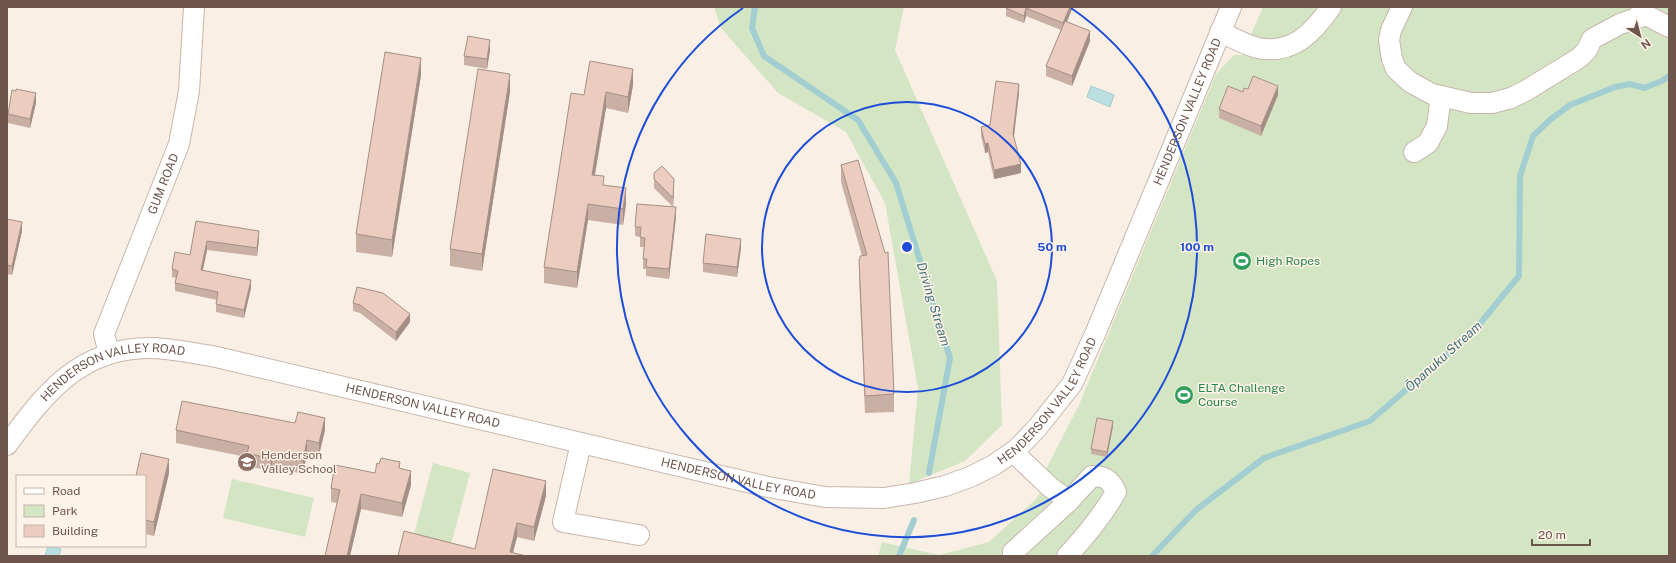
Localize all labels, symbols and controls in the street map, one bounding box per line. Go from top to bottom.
north arrow [1620,16,1660,56]
street label: HENDERSON VALLEY ROAD [1151,36,1224,187]
text: N [1639,37,1653,51]
street label: GUM ROAD [145,152,182,216]
centre of rings [900,240,914,254]
text: 50 m [1037,240,1067,254]
text: 100 m [1180,240,1214,254]
sports icon: High Ropes [1231,250,1253,272]
place label: High Ropes [1256,254,1320,268]
water label: Driving Stream [914,260,953,348]
water label: Ōpanuku Stream [1402,318,1485,395]
street label: HENDERSON VALLEY ROAD [995,335,1100,467]
street label: HENDERSON VALLEY ROAD [38,341,186,404]
street label: HENDERSON VALLEY ROAD [344,381,501,431]
place label: ELTA Challenge Course [1198,381,1285,409]
sports icon: ELTA Challenge Course [1173,384,1195,406]
place label: Henderson Valley School [261,448,337,476]
school or university icon: Henderson Valley School [236,451,258,473]
street label: HENDERSON VALLEY ROAD [660,455,817,502]
legend [16,475,146,547]
text: Road [52,484,80,498]
text: Park [52,504,78,518]
scale bar [1532,521,1590,547]
text: Building [52,524,98,538]
text: 20 m [1538,528,1566,542]

